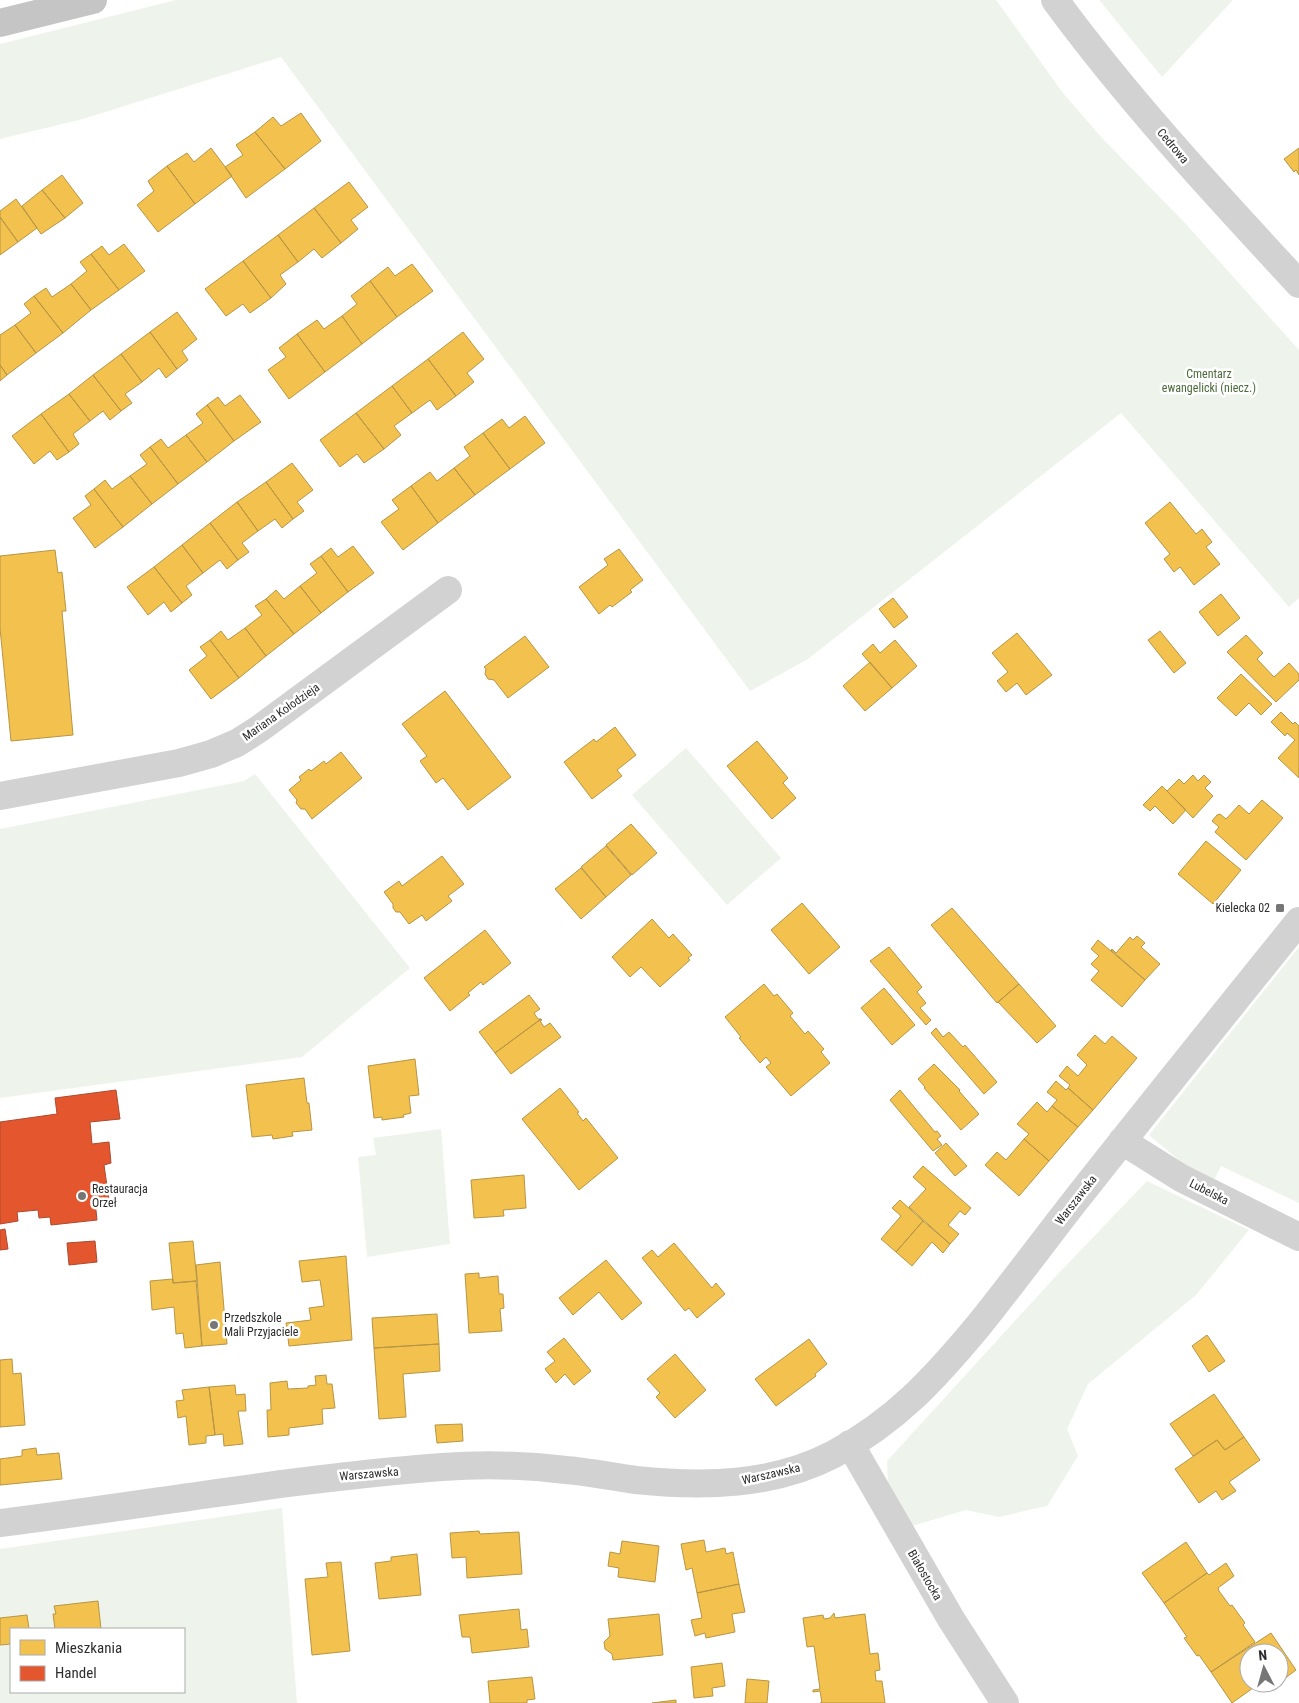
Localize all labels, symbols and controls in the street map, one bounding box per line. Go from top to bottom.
street label: Cedrowa [1154,126,1192,167]
park label: Cmentarz ewangelicki (niecz.) [1162,367,1256,395]
street label: Mariana Kołodzieja [240,680,322,744]
place label: Kielecka 02 [1215,901,1270,915]
marker: Kielecka 02 [1274,902,1286,914]
street label: Warszawska [1052,1172,1100,1228]
street label: Lubelska [1187,1176,1231,1208]
place label: Restauracja Orzeł [92,1182,148,1210]
marker: Restauracja Orzeł [76,1190,88,1202]
place label: Przedszkole Mali Przyjaciele [224,1311,299,1339]
marker: Przedszkole Mali Przyjaciele [208,1319,220,1331]
street label: Warszawska [741,1460,802,1487]
street label: Warszawska [339,1464,399,1484]
street label: Białostocka [905,1547,945,1603]
legend [10,1628,185,1693]
text: Mieszkania [55,1639,122,1657]
north arrow [1239,1643,1289,1693]
text: N [1258,1647,1268,1663]
text: Handel [55,1664,97,1682]

